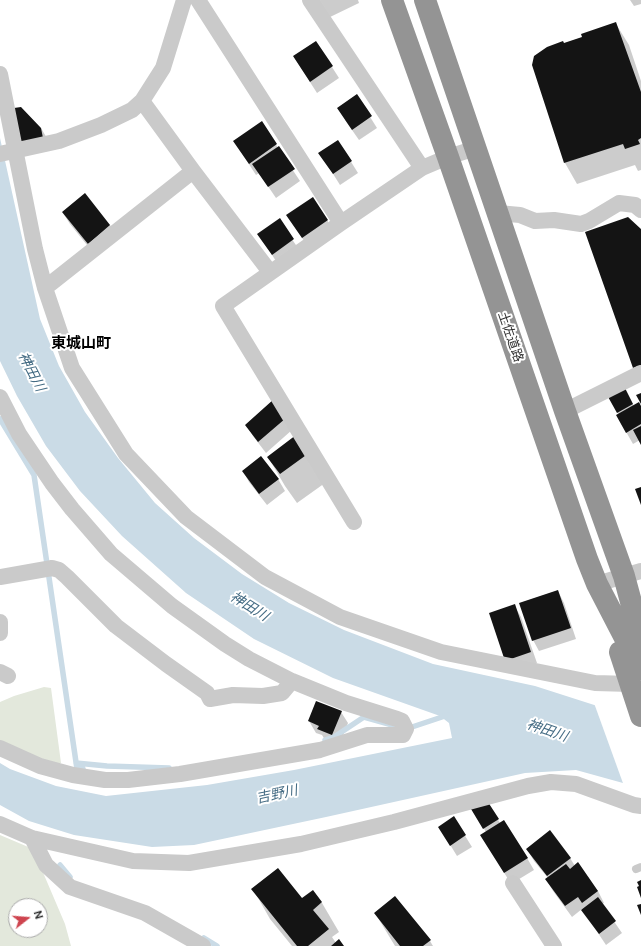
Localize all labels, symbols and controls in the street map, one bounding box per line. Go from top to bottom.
street label: 土佐道路 [494,310,526,364]
district label: 東城山町 [51,335,111,353]
water label: 神田川 [14,349,48,395]
water label: 神田川 [227,589,271,625]
water label: 神田川 [524,716,570,746]
water label: 吉野川 [255,782,299,808]
north arrow [8,898,48,938]
text: N [31,909,46,921]

